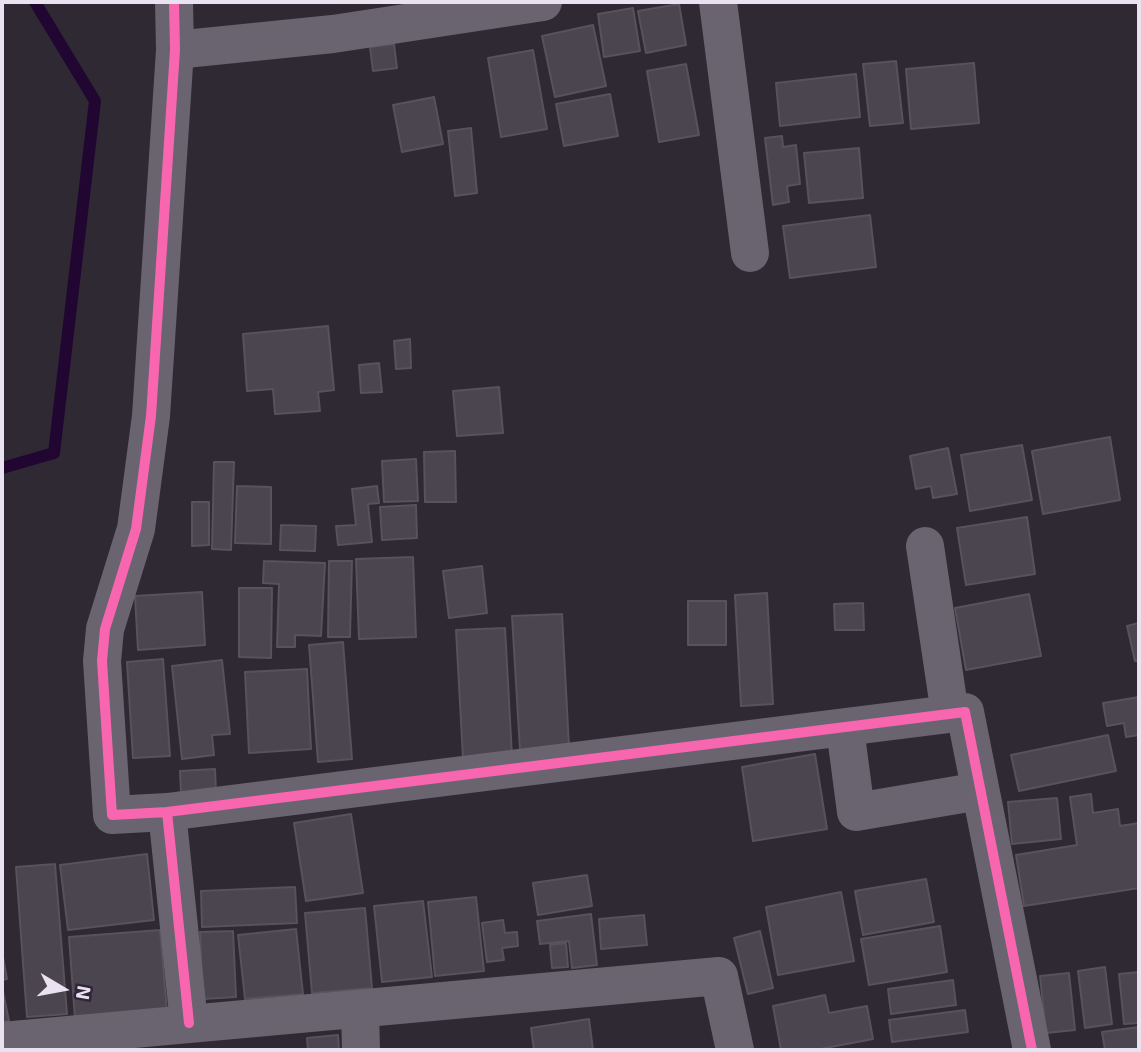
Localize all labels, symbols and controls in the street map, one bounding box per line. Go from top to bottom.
north arrow [28,954,98,1024]
text: N [72,984,97,1001]

